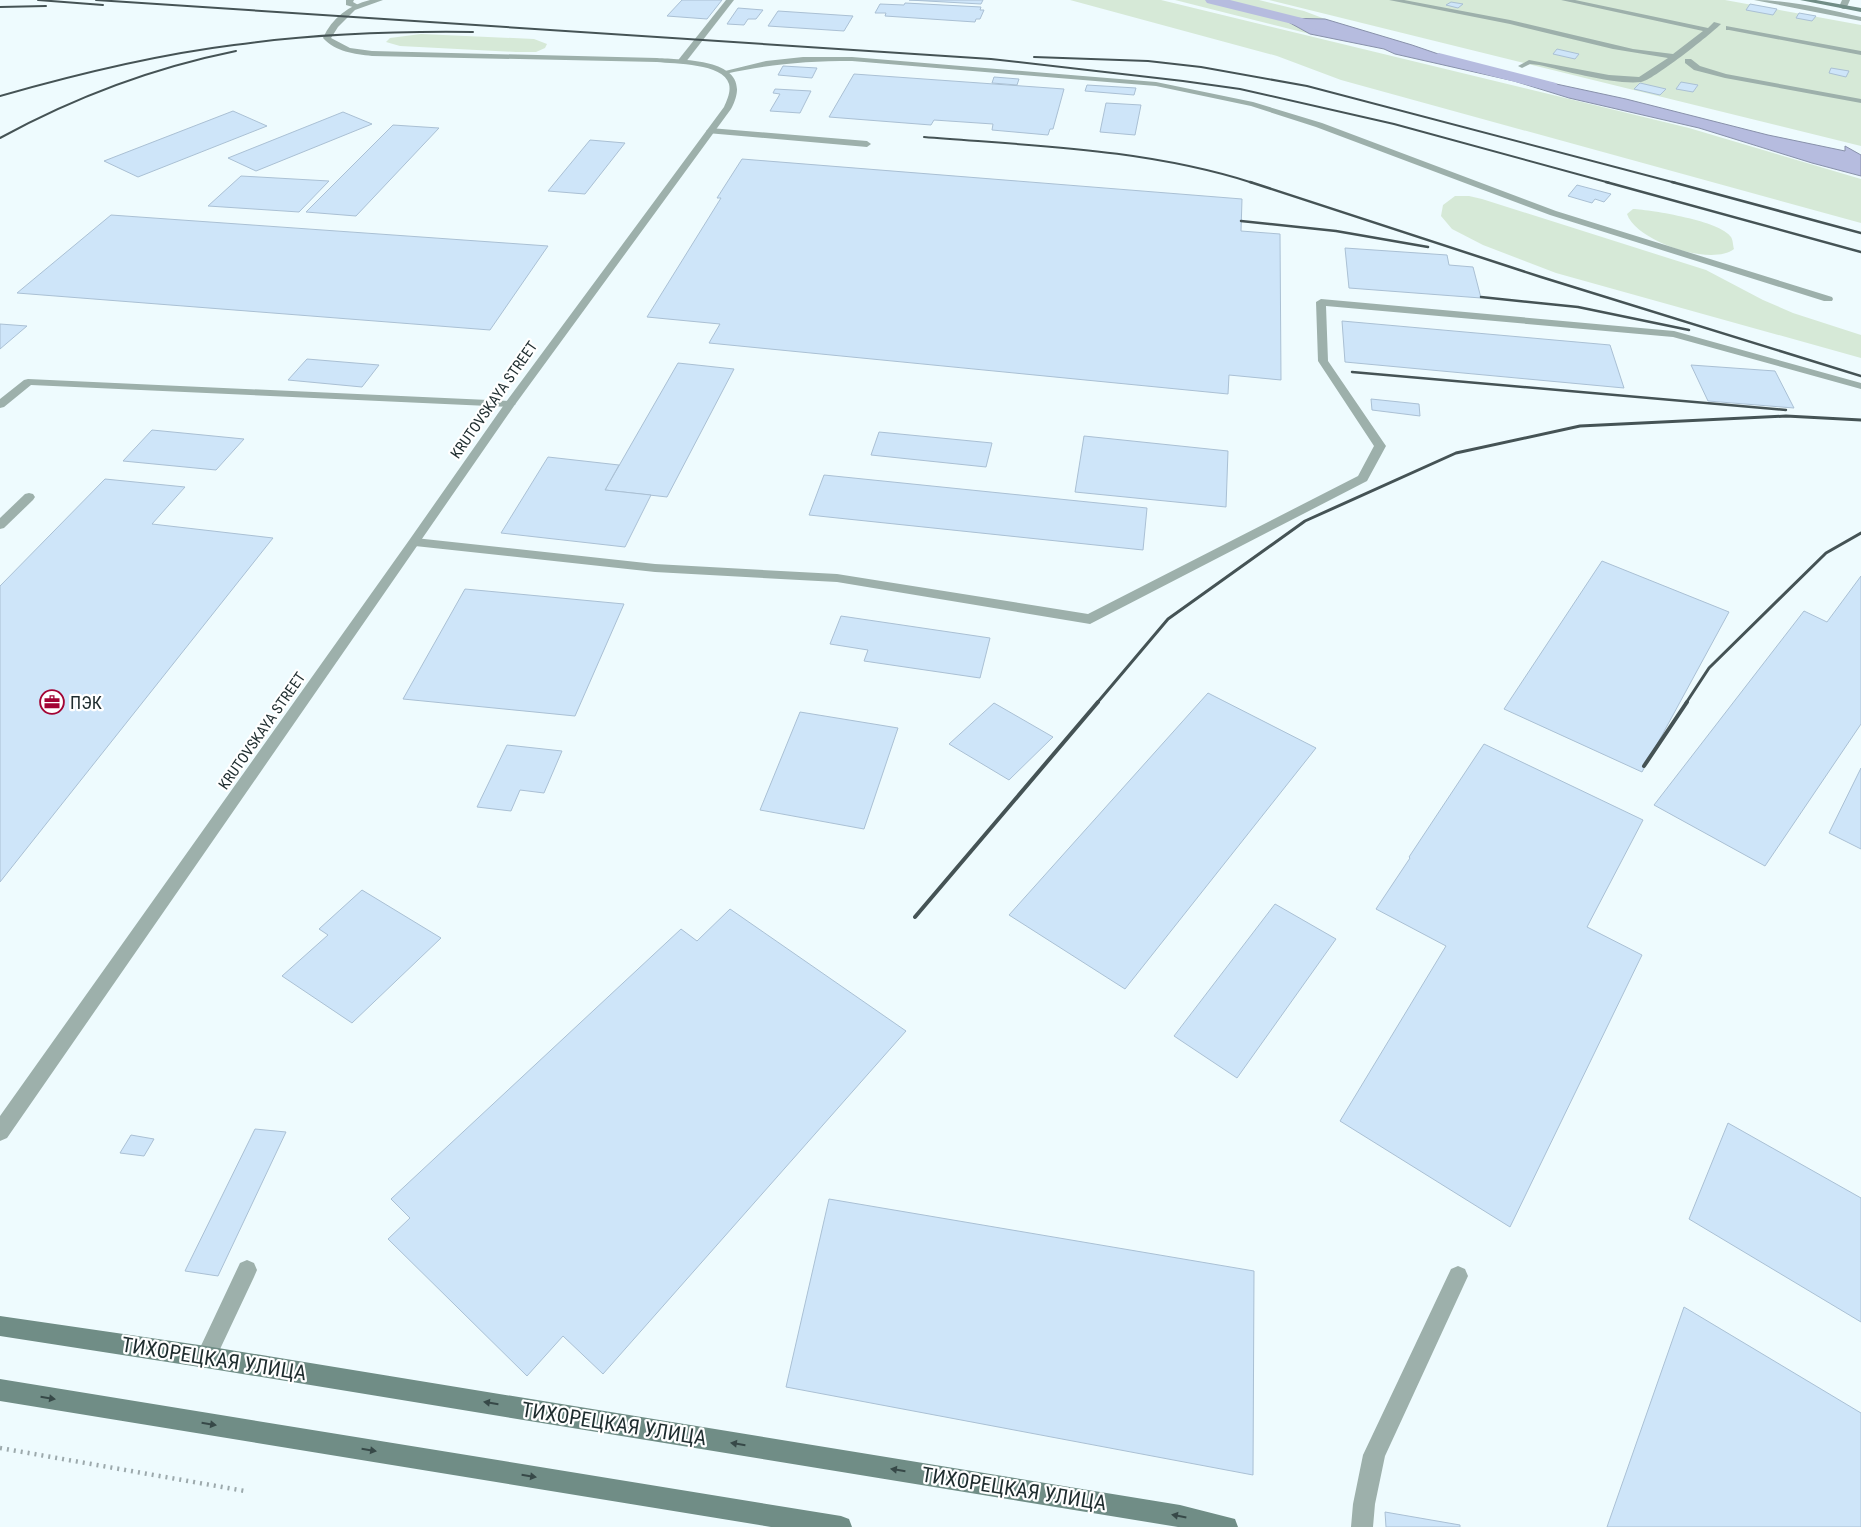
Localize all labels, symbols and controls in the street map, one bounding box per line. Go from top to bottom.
street label: KRUTOVSKAYA STREET [447,338,541,462]
street label: KRUTOVSKAYA STREET [215,669,309,793]
office icon: ПЭК [39,689,65,715]
place label: ПЭК [70,692,102,713]
street label: ТИХОРЕЦКАЯ УЛИЦА [120,1333,308,1385]
one-way arrow [40,1395,56,1403]
street label: ТИХОРЕЦКАЯ УЛИЦА [520,1398,708,1450]
one-way arrow [483,1399,499,1407]
one-way arrow [201,1421,217,1429]
one-way arrow [729,1439,745,1447]
one-way arrow [361,1447,377,1455]
street label: ТИХОРЕЦКАЯ УЛИЦА [920,1463,1108,1515]
one-way arrow [890,1465,906,1473]
one-way arrow [522,1473,538,1481]
one-way arrow [1172,1512,1187,1520]

